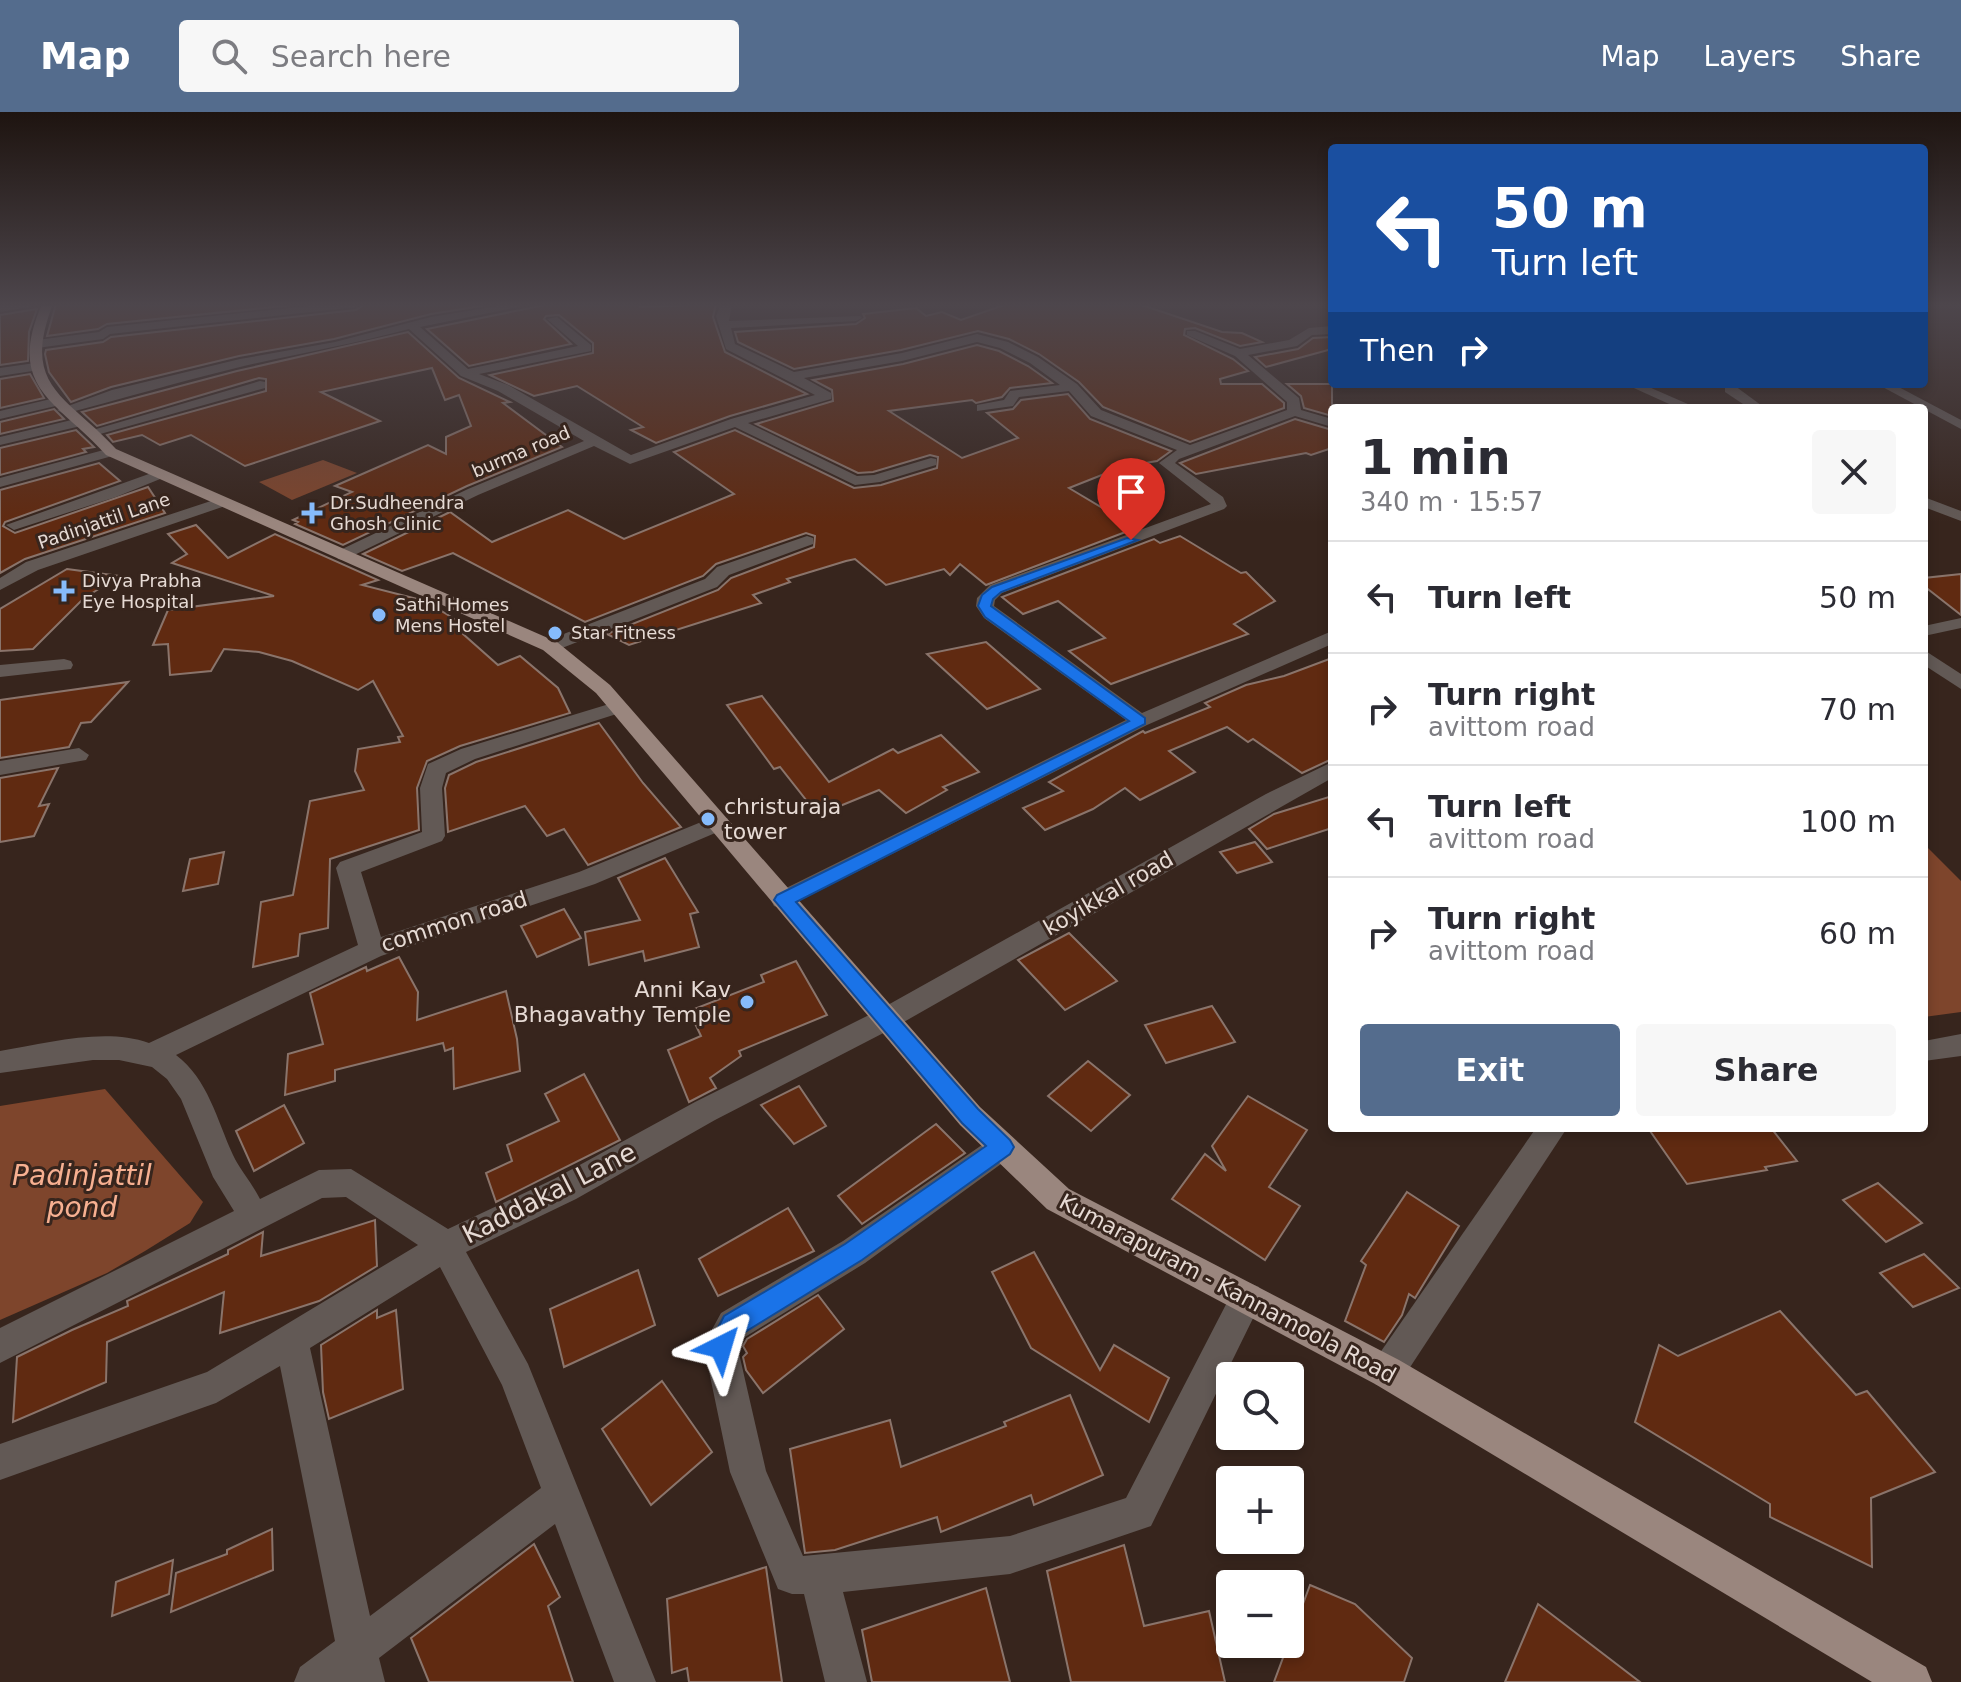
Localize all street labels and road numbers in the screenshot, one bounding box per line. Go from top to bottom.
street label: burma road [469,421,573,482]
street label: Padinjattil Lane [35,488,173,553]
street label: koyikkal road [1039,846,1178,941]
street label: common road [378,886,530,957]
street label: Kaddakal Lane [457,1136,641,1250]
street label: Kumarapuram - Kannamoola Road [1055,1189,1400,1388]

